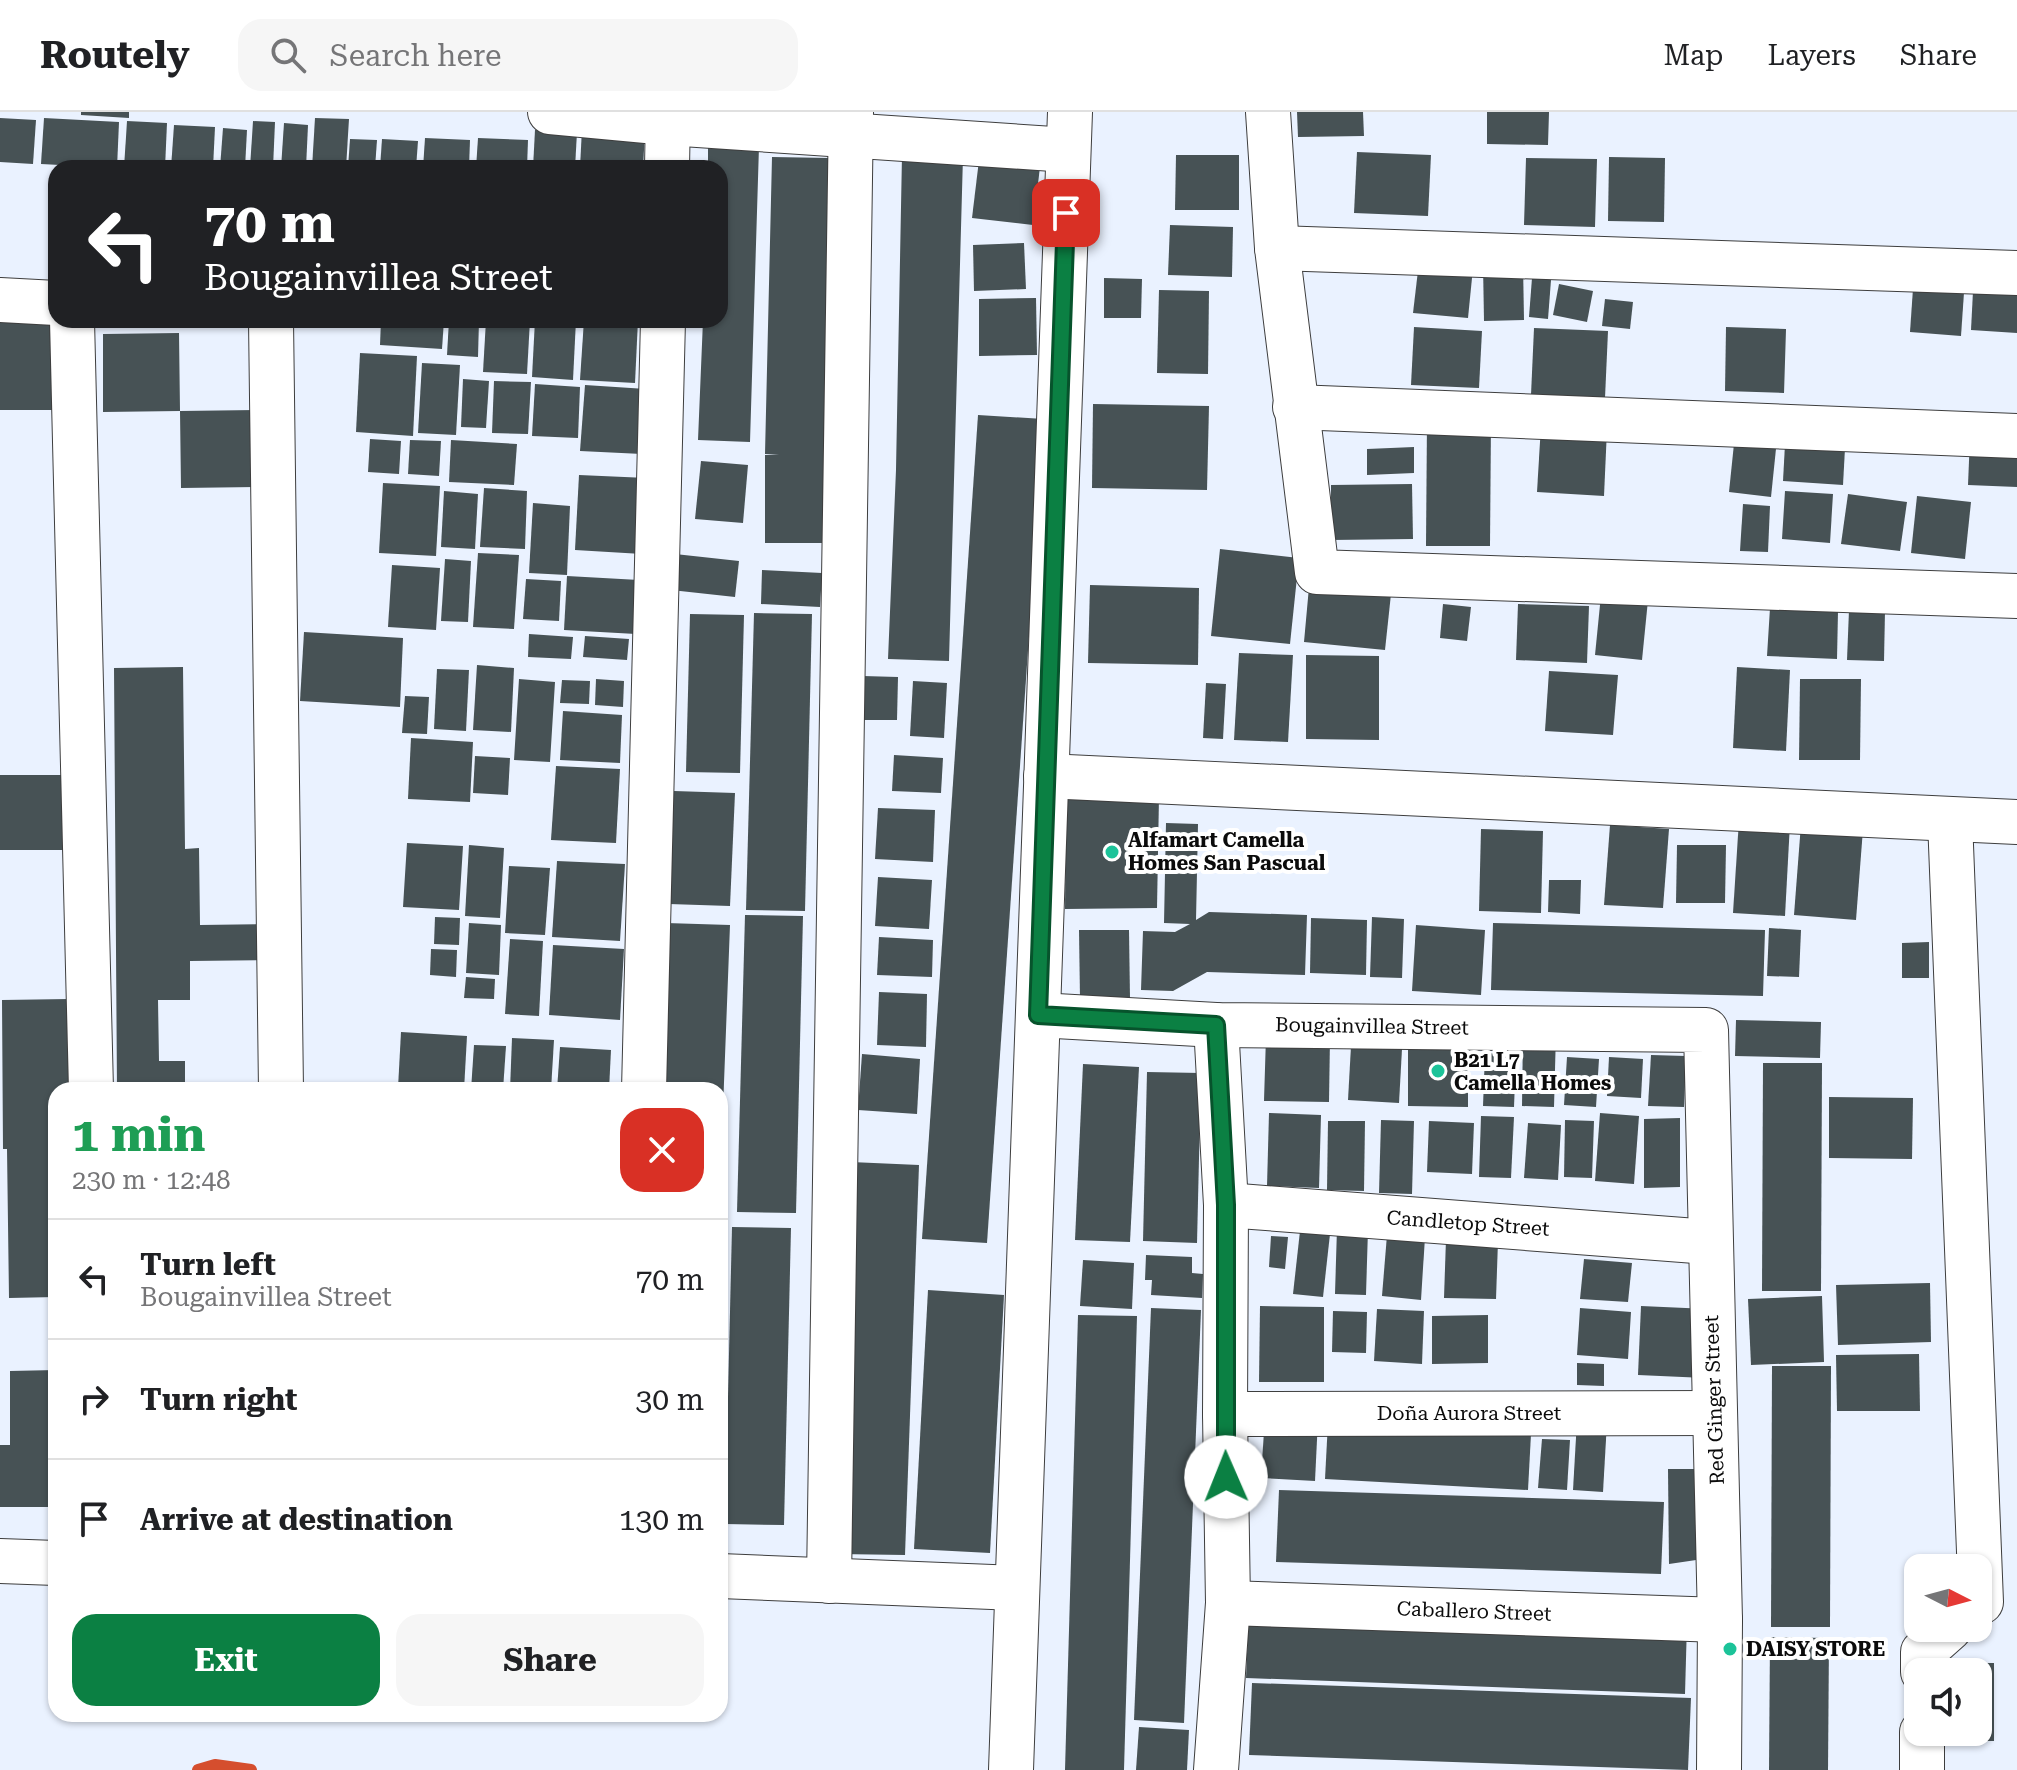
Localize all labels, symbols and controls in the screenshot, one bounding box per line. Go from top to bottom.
search box [238,19,798,91]
text: Routely [40,33,190,77]
icon: search [266,33,310,77]
text: Search here [330,38,501,73]
text: Map [1664,39,1723,72]
text: Layers [1767,39,1856,72]
text: Share [1900,39,1977,72]
pin [1032,179,1100,247]
text: 70 m [204,190,335,256]
icon: arrive [1044,191,1088,235]
icon: left [72,192,176,296]
text: Bougainvillea Street [204,257,553,299]
place label: Alfamart Camella Homes San Pascual [1128,828,1326,875]
marker: Alfamart Camella Homes San Pascual [1103,843,1121,861]
street label: Bougainvillea Street [1275,1012,1470,1040]
place label: B21 L7 Camella Homes [1454,1048,1611,1095]
marker: B21 L7 Camella Homes [1429,1062,1447,1080]
text: 1 min [72,1107,205,1163]
button: close [620,1108,704,1192]
text: 230 m · 12:48 [72,1165,231,1195]
street label: Candletop Street [1386,1205,1551,1241]
text: Turn left [140,1247,276,1282]
icon: left [72,1257,116,1301]
text: 70 m [635,1262,704,1297]
text: Bougainvillea Street [140,1282,392,1312]
street label: Red Ginger Street [1699,1314,1729,1485]
icon: right [72,1377,116,1421]
text: Turn right [140,1382,297,1417]
text: 30 m [635,1382,704,1417]
street label: Doña Aurora Street [1377,1401,1562,1425]
position arrow [1184,1435,1268,1519]
icon: arrive [72,1497,116,1541]
text: Arrive at destination [140,1502,453,1537]
text: 130 m [619,1502,704,1537]
north arrow [1904,1554,1992,1642]
map controls [1904,1554,1992,1746]
street label: Caballero Street [1396,1596,1552,1626]
button: Exit [72,1614,380,1706]
button: Share [396,1614,704,1706]
place label: DAISY STORE [1746,1637,1885,1661]
marker: DAISY STORE [1721,1640,1739,1658]
button: sound [1904,1658,1992,1746]

